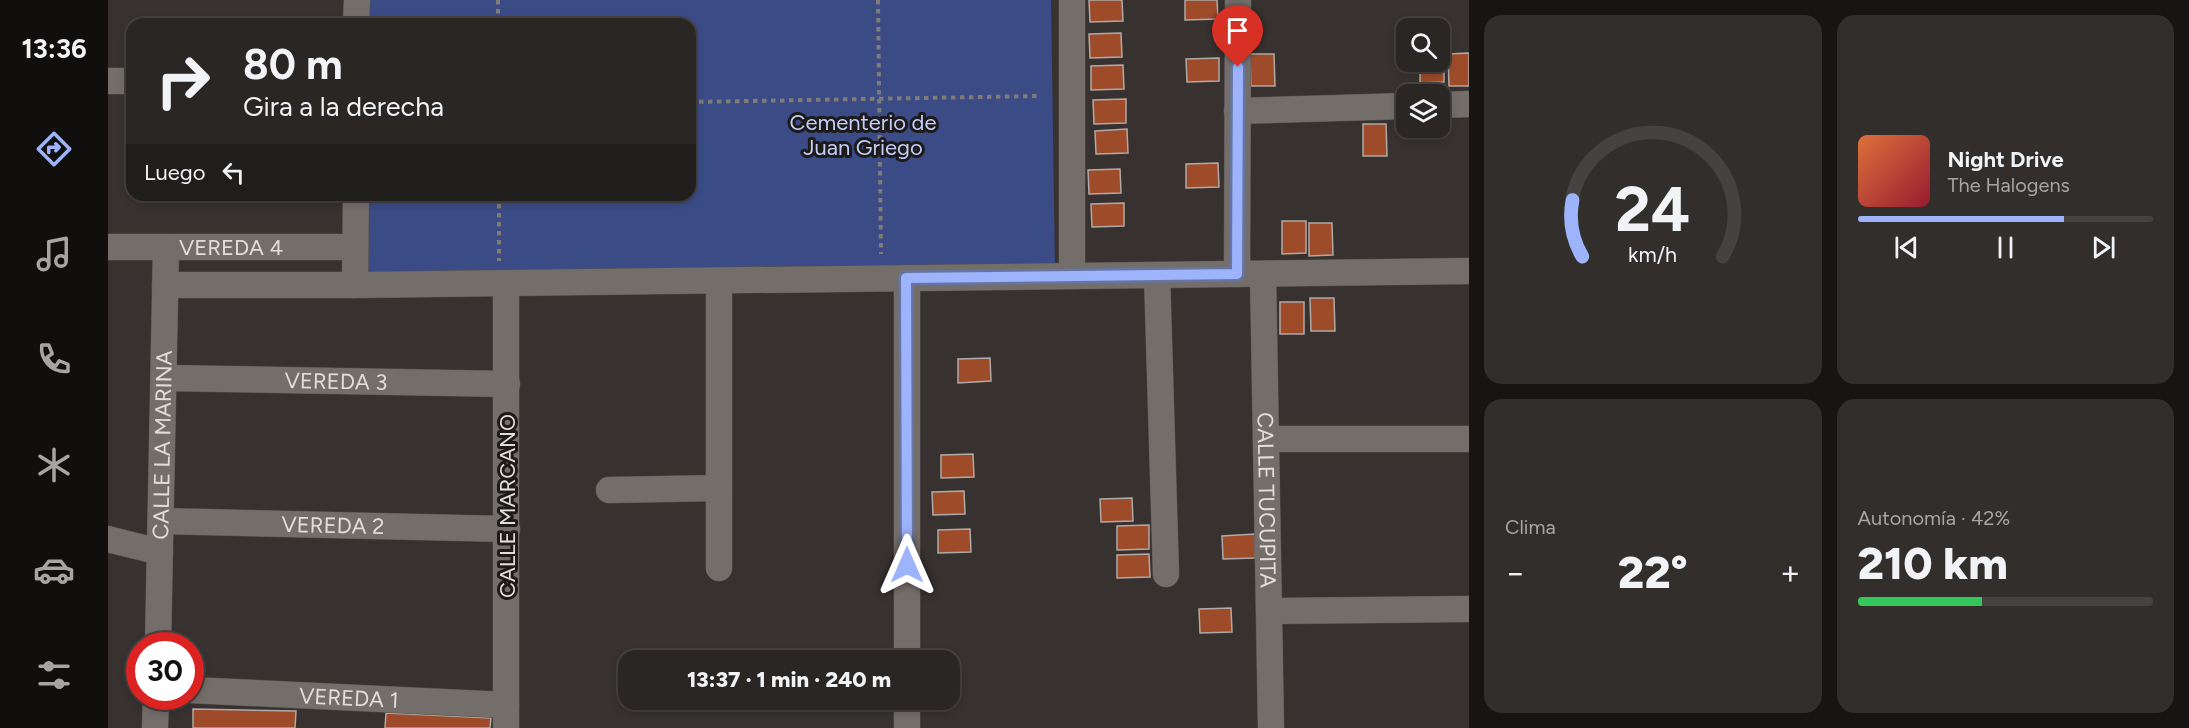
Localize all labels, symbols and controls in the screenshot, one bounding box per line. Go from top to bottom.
pin [1212,5,1263,67]
icon: arrive [1221,14,1254,47]
map controls [1396,18,1450,138]
button: search [1396,18,1450,72]
text: 13:36 [21,32,87,65]
text: 80 m [243,39,343,90]
icon: right [144,42,222,120]
button: layers [1396,84,1450,138]
text: Gira a la derecha [243,90,444,123]
park label: Cementerio de Juan Griego [790,109,936,161]
icon: directions [33,128,75,170]
text: Night Drive [1948,146,2064,173]
icon: left [217,156,250,189]
text: Luego [144,159,205,186]
text: 24 [1615,172,1691,247]
text: The Halogens [1948,173,2070,197]
icon: previous [1890,231,1923,264]
icon: pause [1989,231,2022,264]
icon: next [2087,231,2120,264]
icon: music [33,233,75,275]
street label: VEREDA 4 [179,234,283,261]
text: km/h [1628,242,1677,267]
icon: phone [33,338,75,380]
street label: CALLE LA MARINA [147,350,177,540]
street label: VEREDA 3 [284,367,387,395]
street label: CALLE TUCUPITA [1252,412,1282,588]
street label: CALLE MARCANO [494,414,521,598]
icon: climate [33,444,75,486]
text: Autonomía · 42% [1858,506,2010,530]
street label: VEREDA 2 [281,510,385,540]
text: Clima [1505,515,1556,539]
position arrow [875,533,939,597]
text: 210 km [1858,536,2008,590]
text: 22° [1618,545,1688,599]
icon: car [33,549,75,591]
text: − [1505,553,1526,592]
text: + [1780,553,1801,592]
speed limit sign: 30 [126,632,204,710]
icon: filters [33,654,75,696]
text: 13:37 · 1 min · 240 m [687,666,891,693]
street label: VEREDA 1 [298,682,399,713]

